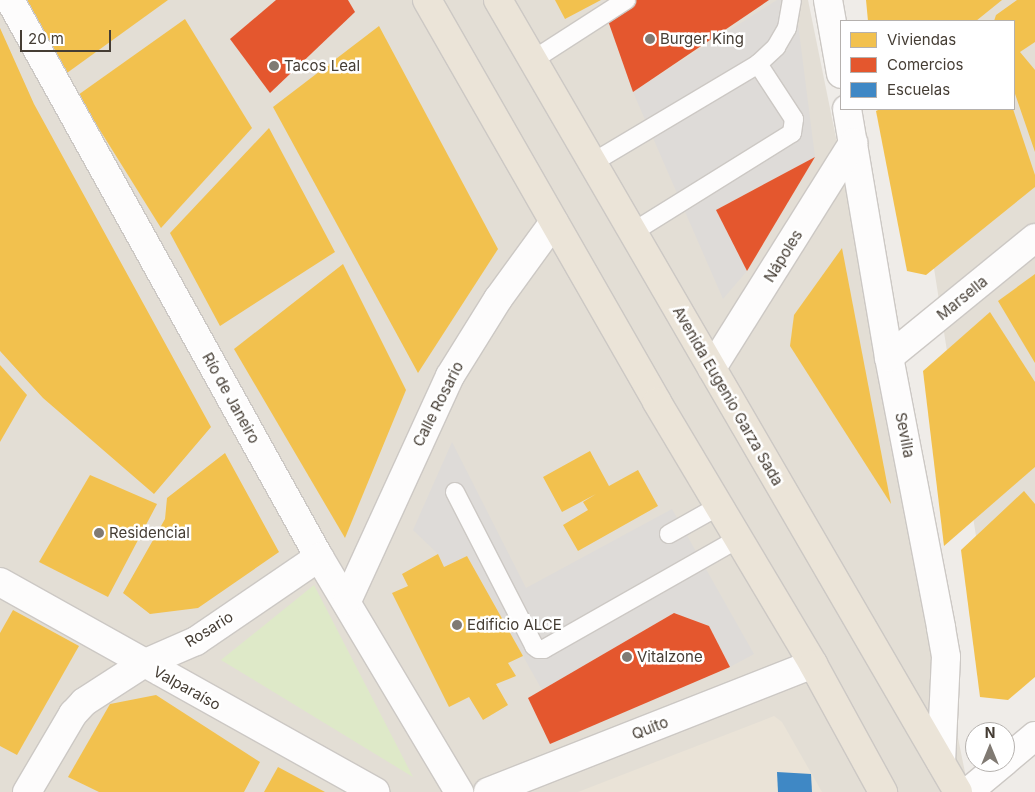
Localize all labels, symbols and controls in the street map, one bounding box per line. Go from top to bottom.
scale bar [22,20,114,52]
legend [840,20,1015,110]
text: 20 m [28,29,64,48]
place label: Burger King [660,30,744,48]
text: Viviendas [887,30,956,49]
marker: Burger King [644,33,656,45]
text: Comercios [887,55,963,74]
place label: Tacos Leal [284,57,360,75]
marker: Tacos Leal [268,60,280,72]
text: Escuelas [887,80,950,99]
street label: Nápoles [760,227,806,285]
street label: Marsella [933,272,991,324]
street label: Avenida Eugenio Garza Sada [669,303,787,489]
street label: Río de Janeiro [199,349,263,447]
street label: Calle Rosario [409,359,467,449]
street label: Sevilla [892,411,918,459]
place label: Residencial [109,524,190,542]
marker: Residencial [93,527,105,539]
street label: Rosario [182,607,236,651]
place label: Edificio ALCE [467,616,562,634]
marker: Edificio ALCE [451,619,463,631]
place label: Vitalzone [637,648,703,666]
marker: Vitalzone [621,651,633,663]
street label: Valparaíso [150,662,224,714]
street label: Quito [629,713,671,743]
north arrow [965,722,1015,772]
text: N [985,724,995,741]

